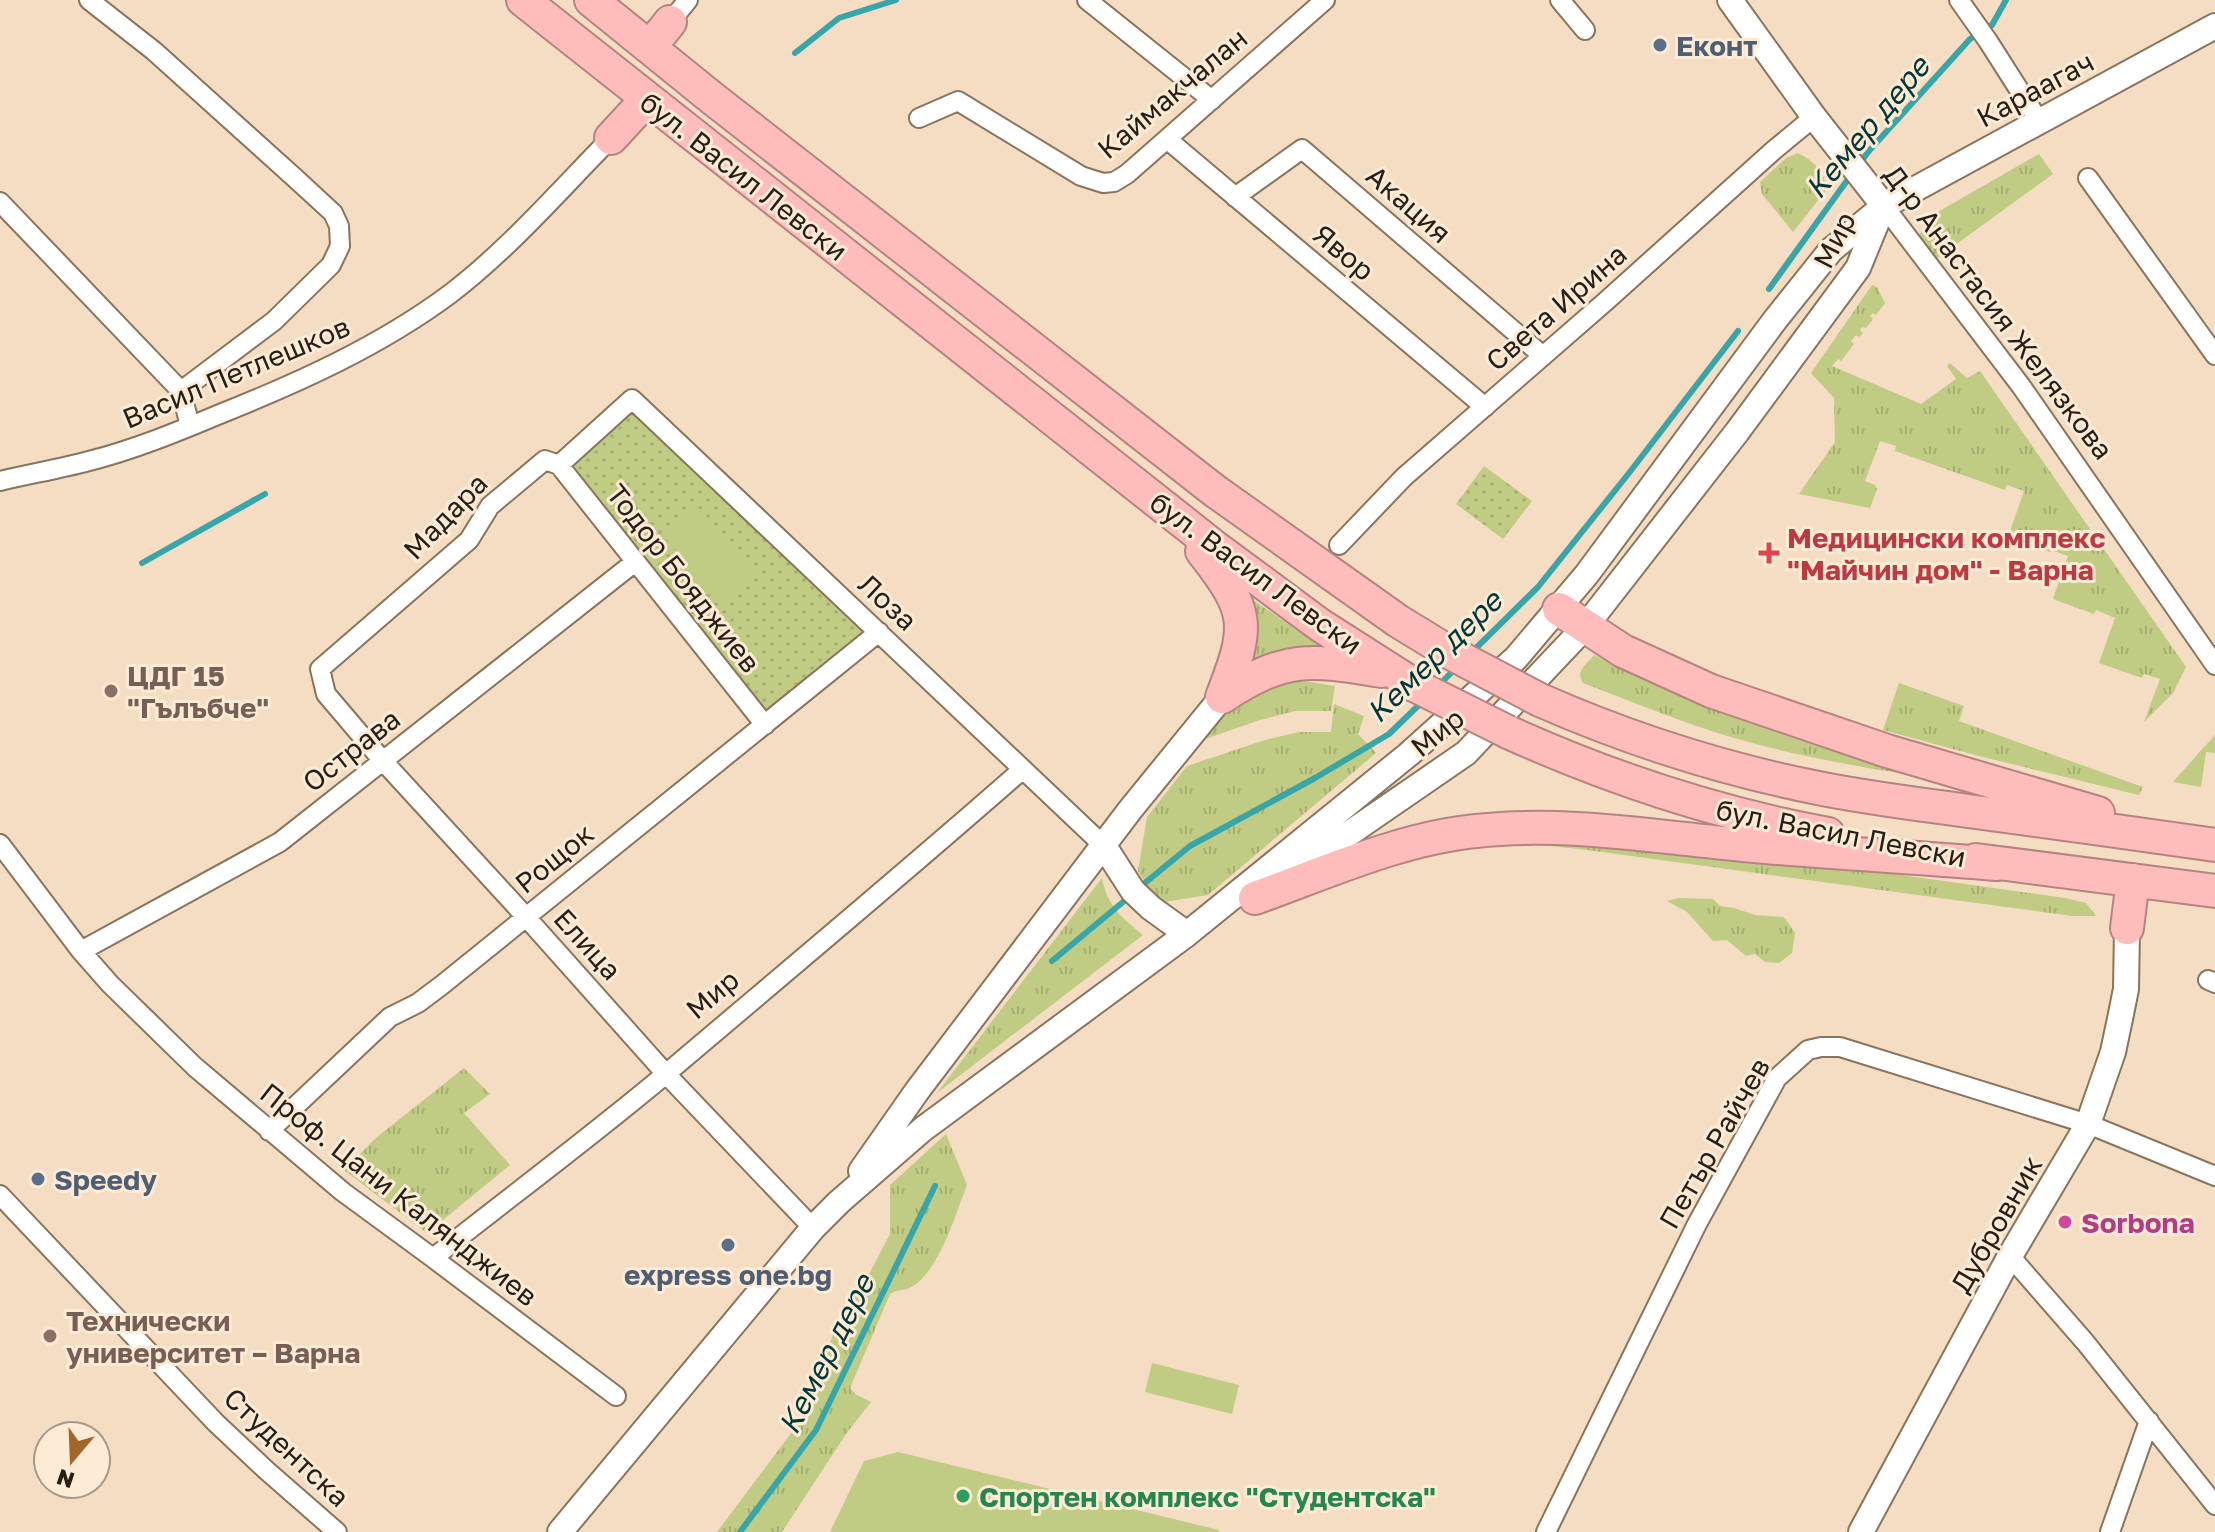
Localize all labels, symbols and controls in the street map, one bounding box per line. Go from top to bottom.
street label: Каймакчалан [1091,21,1253,165]
place label: Еконт [1676,29,1758,62]
marker: Еконт [1651,36,1669,54]
street label: Караагач [1971,44,2099,134]
water label: Кемер дере [1797,47,1938,205]
street label: бул. Васил Левски [634,85,854,267]
street label: Акация [1360,158,1458,250]
street label: Д-р Анастасия Желязкова [1878,158,2120,466]
street label: Мир [1806,206,1862,274]
street label: Явор [1307,217,1381,287]
street label: Света Ирина [1479,237,1633,377]
street label: Васил Петлешков [118,309,354,435]
street label: Мадара [396,466,494,566]
street label: Тодор Бояджиев [600,477,768,679]
street label: бул. Васил Левски [1144,485,1368,661]
place label: Медицински комплекс "Майчин дом" - Варна [1787,521,2106,586]
marker: Медицински комплекс "Майчин дом" - Варна [1758,542,1780,564]
street label: Лоза [852,567,924,637]
water label: Кемер дере [1359,581,1511,729]
place label: ЦДГ 15 "Гълъбче" [127,659,269,724]
marker: ЦДГ 15 "Гълъбче" [102,682,120,700]
street label: Мир [1404,701,1470,763]
street label: Острава [296,702,406,798]
street label: бул. Васил Левски [1713,793,1969,873]
street label: Рощок [508,816,600,900]
street label: Елица [548,902,628,986]
street label: Мир [679,963,745,1025]
street label: Петър Райчев [1652,1052,1776,1234]
street label: Проф. Цани Калянджиев [254,1076,544,1312]
street label: Дубровник [1944,1150,2048,1298]
place label: Speedy [54,1163,157,1196]
marker: Speedy [29,1170,47,1188]
place label: Sorbona [2081,1206,2195,1239]
marker: Sorbona [2056,1213,2074,1231]
marker: express one.bg [719,1236,737,1254]
place label: express one.bg [624,1258,832,1291]
water label: Кемер дере [770,1266,883,1440]
place label: Технически университет – Варна [66,1304,361,1369]
marker: Технически университет – Варна [41,1327,59,1345]
street label: Студентска [218,1381,356,1513]
north arrow [32,1420,112,1500]
text: N [53,1464,78,1495]
place label: Спортен комплекс "Студентска" [979,1480,1436,1513]
marker: Спортен комплекс "Студентска" [954,1487,972,1505]

